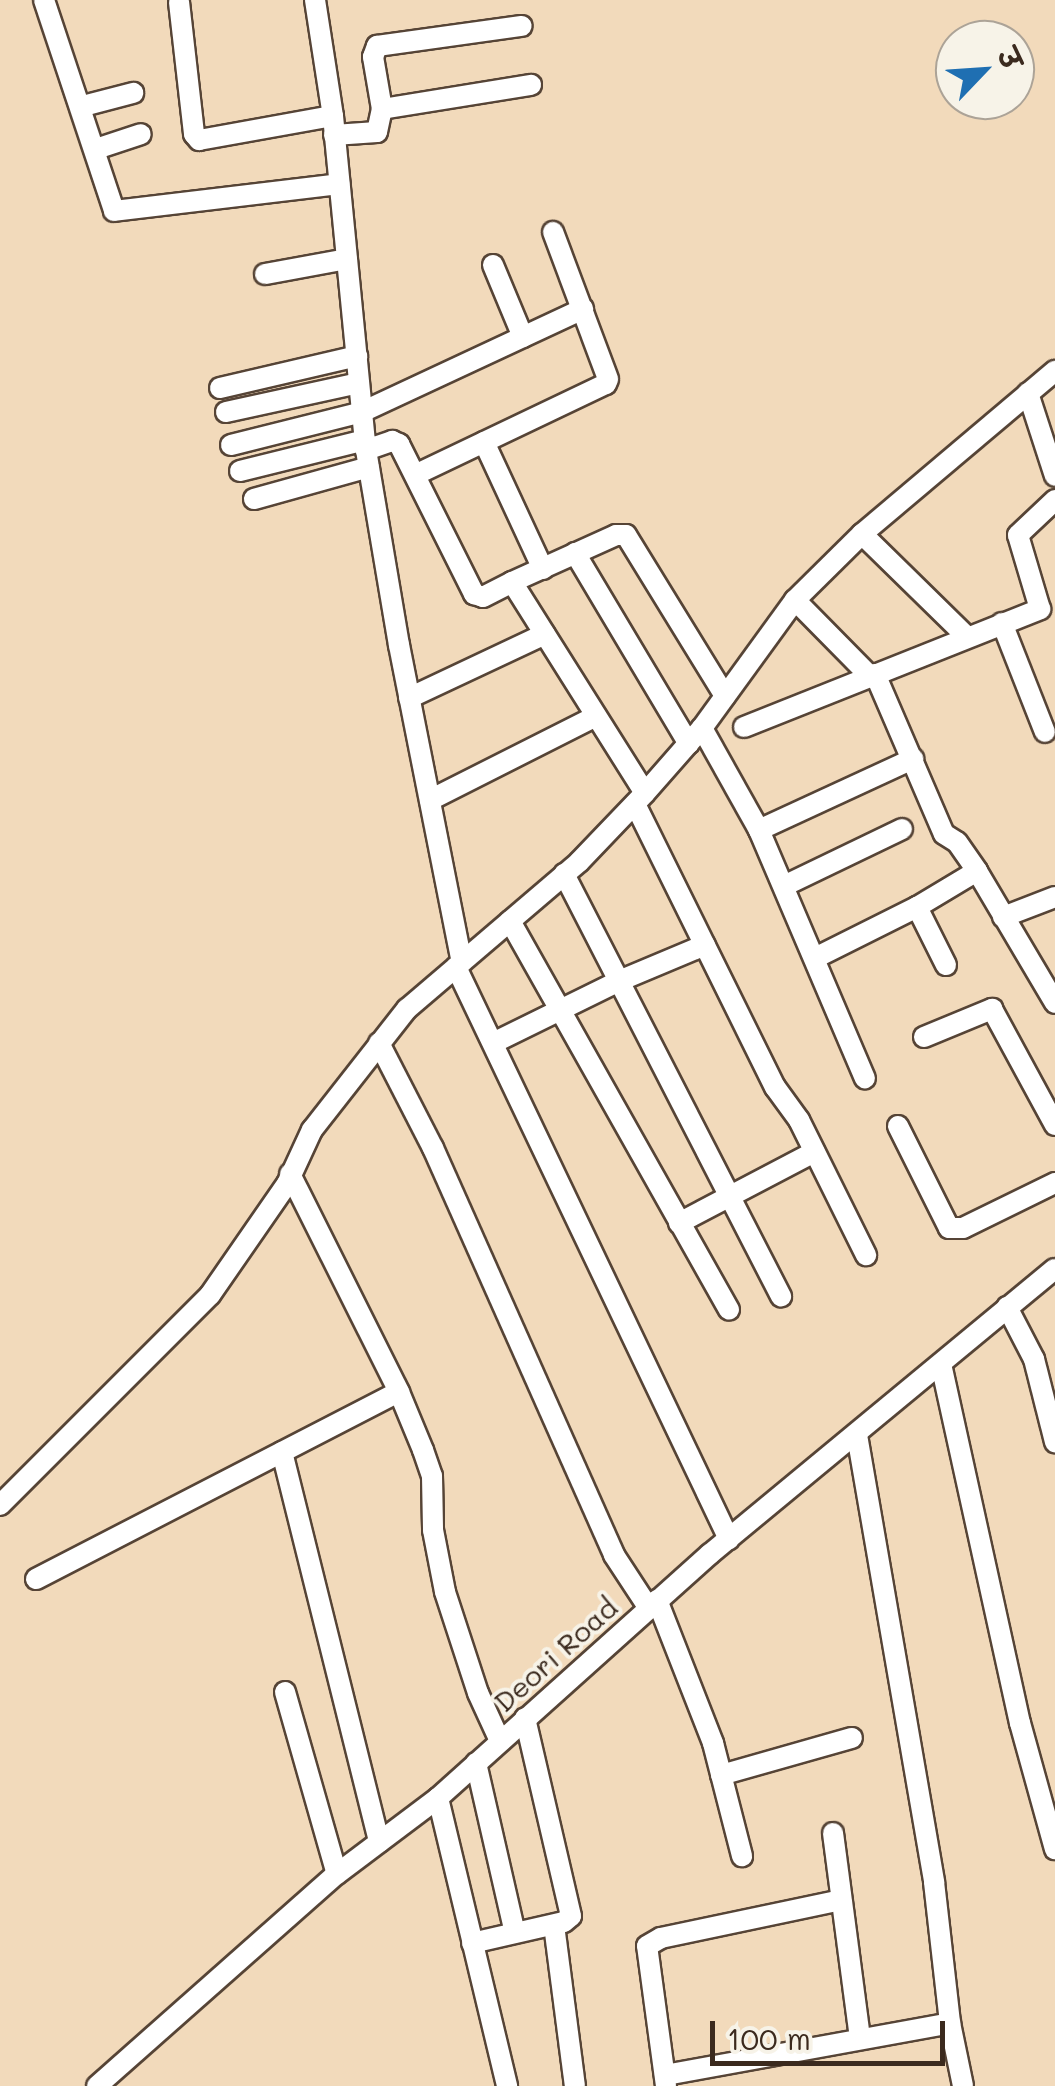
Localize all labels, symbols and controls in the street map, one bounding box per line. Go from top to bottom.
north arrow [935,20,1035,120]
text: उ [990,42,1031,74]
street label: Deori Road [486,1590,624,1718]
scale bar [715,2001,950,2063]
text: 100 m [727,2018,811,2058]

